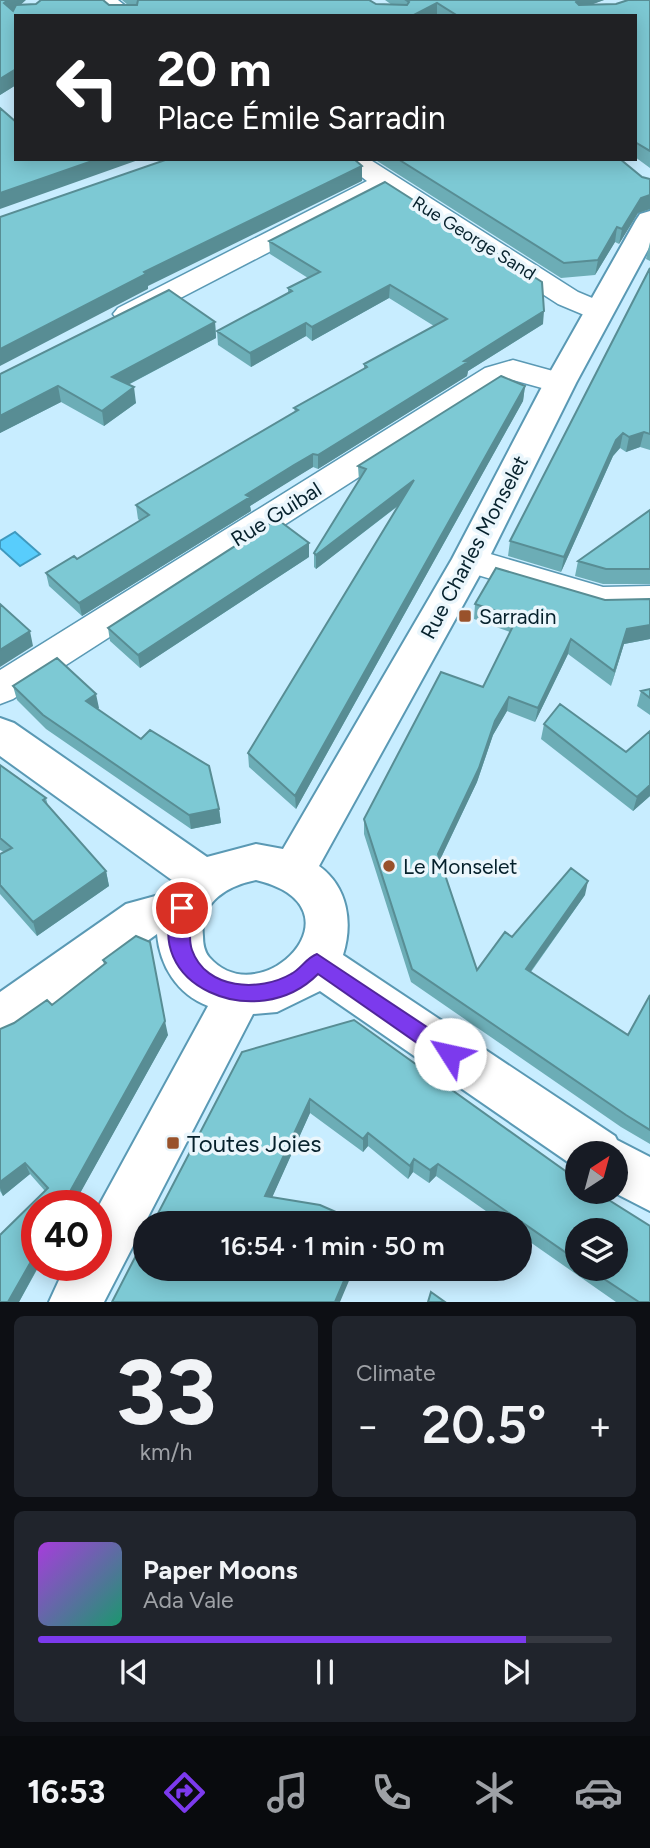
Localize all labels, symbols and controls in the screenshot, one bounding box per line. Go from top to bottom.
text: 20 m [157,39,272,98]
icon: left [42,42,133,133]
text: Place Émile Sarradin [157,99,446,137]
street label: Rue George Sand [408,191,540,285]
street label: Rue Charles Monselet [415,451,533,643]
street label: Rue Guibal [226,476,326,552]
place label: Sarradin [479,604,556,629]
marker: Sarradin [457,608,473,624]
place label: Le Monselet [403,854,518,879]
marker: Le Monselet [381,858,397,874]
pin [152,878,212,938]
icon: arrive [163,889,201,927]
position arrow [413,1017,487,1091]
place label: Toutes Joies [187,1129,321,1158]
marker: Toutes Joies [165,1135,181,1151]
north arrow [565,1141,628,1204]
map controls [565,1141,628,1281]
speed limit sign: 40 [21,1190,112,1281]
button: layers [565,1218,628,1281]
text: 16:54 · 1 min · 50 m [220,1230,445,1262]
text: 33 [115,1338,217,1447]
text: Climate [356,1359,435,1387]
text: 20.5° [422,1394,546,1456]
text: − [356,1403,380,1449]
text: + [588,1403,612,1449]
text: km/h [140,1438,192,1466]
text: Paper Moons [143,1554,298,1586]
text: Ada Vale [143,1586,234,1614]
icon: previous [115,1653,153,1691]
icon: pause [306,1653,344,1691]
icon: next [497,1653,535,1691]
icon: directions [160,1768,209,1817]
icon: music [263,1768,312,1817]
icon: phone [367,1768,416,1817]
icon: climate [470,1768,519,1817]
icon: car [574,1768,623,1817]
text: 16:53 [27,1773,105,1811]

